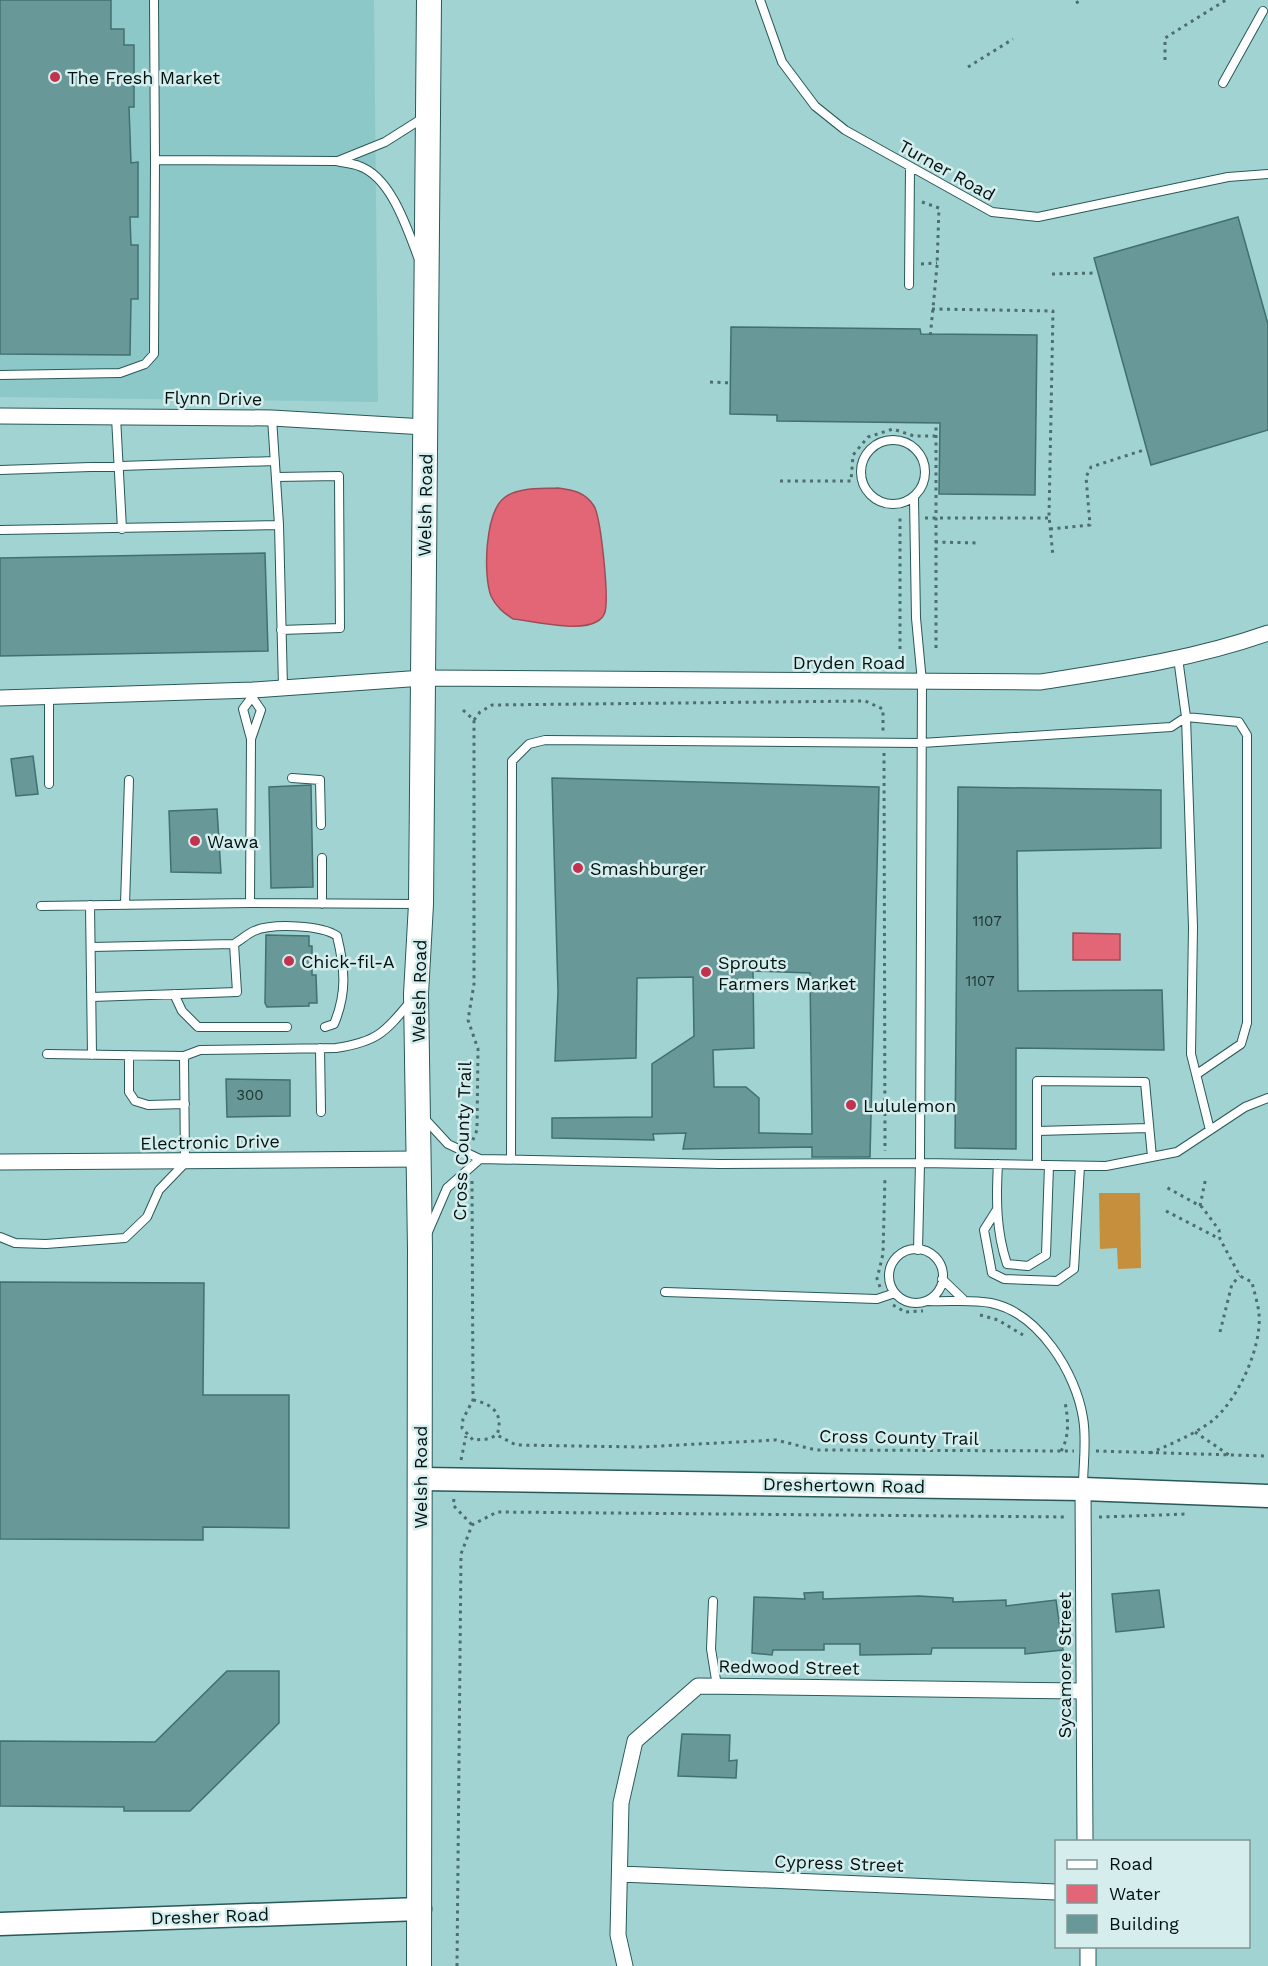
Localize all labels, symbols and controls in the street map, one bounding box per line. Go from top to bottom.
place label: The Fresh Market [67,67,220,88]
marker: The Fresh Market [48,70,62,84]
street label: Turner Road [895,135,999,205]
street label: Flynn Drive [164,387,262,409]
street label: Welsh Road [414,453,436,557]
street label: Dryden Road [793,652,905,673]
place label: Wawa [207,831,259,852]
marker: Wawa [188,834,202,848]
place label: Smashburger [590,858,706,879]
marker: Smashburger [571,861,585,875]
house number: 1107 [972,912,1002,930]
street label: Welsh Road [408,939,430,1043]
place label: Chick-fil-A [301,951,395,972]
place label: Sprouts Farmers Market [718,952,857,994]
marker: Chick-fil-A [282,954,296,968]
marker: Sprouts Farmers Market [699,965,713,979]
house number: 1107 [965,972,995,990]
street label: Cross County Trail [449,1060,475,1221]
house number: 300 [236,1086,264,1104]
place label: Lululemon [863,1095,956,1116]
marker: Lululemon [844,1098,858,1112]
street label: Electronic Drive [140,1130,280,1154]
street label: Welsh Road [410,1425,431,1529]
street label: Cross County Trail [819,1425,980,1449]
street label: Dreshertown Road [763,1473,925,1497]
street label: Sycamore Street [1054,1591,1075,1738]
street label: Redwood Street [718,1655,860,1679]
legend [1055,1840,1250,1948]
street label: Cypress Street [774,1850,905,1876]
text: Road [1109,1853,1153,1874]
text: Water [1109,1883,1161,1904]
street label: Dresher Road [150,1903,270,1929]
text: Building [1109,1913,1179,1934]

